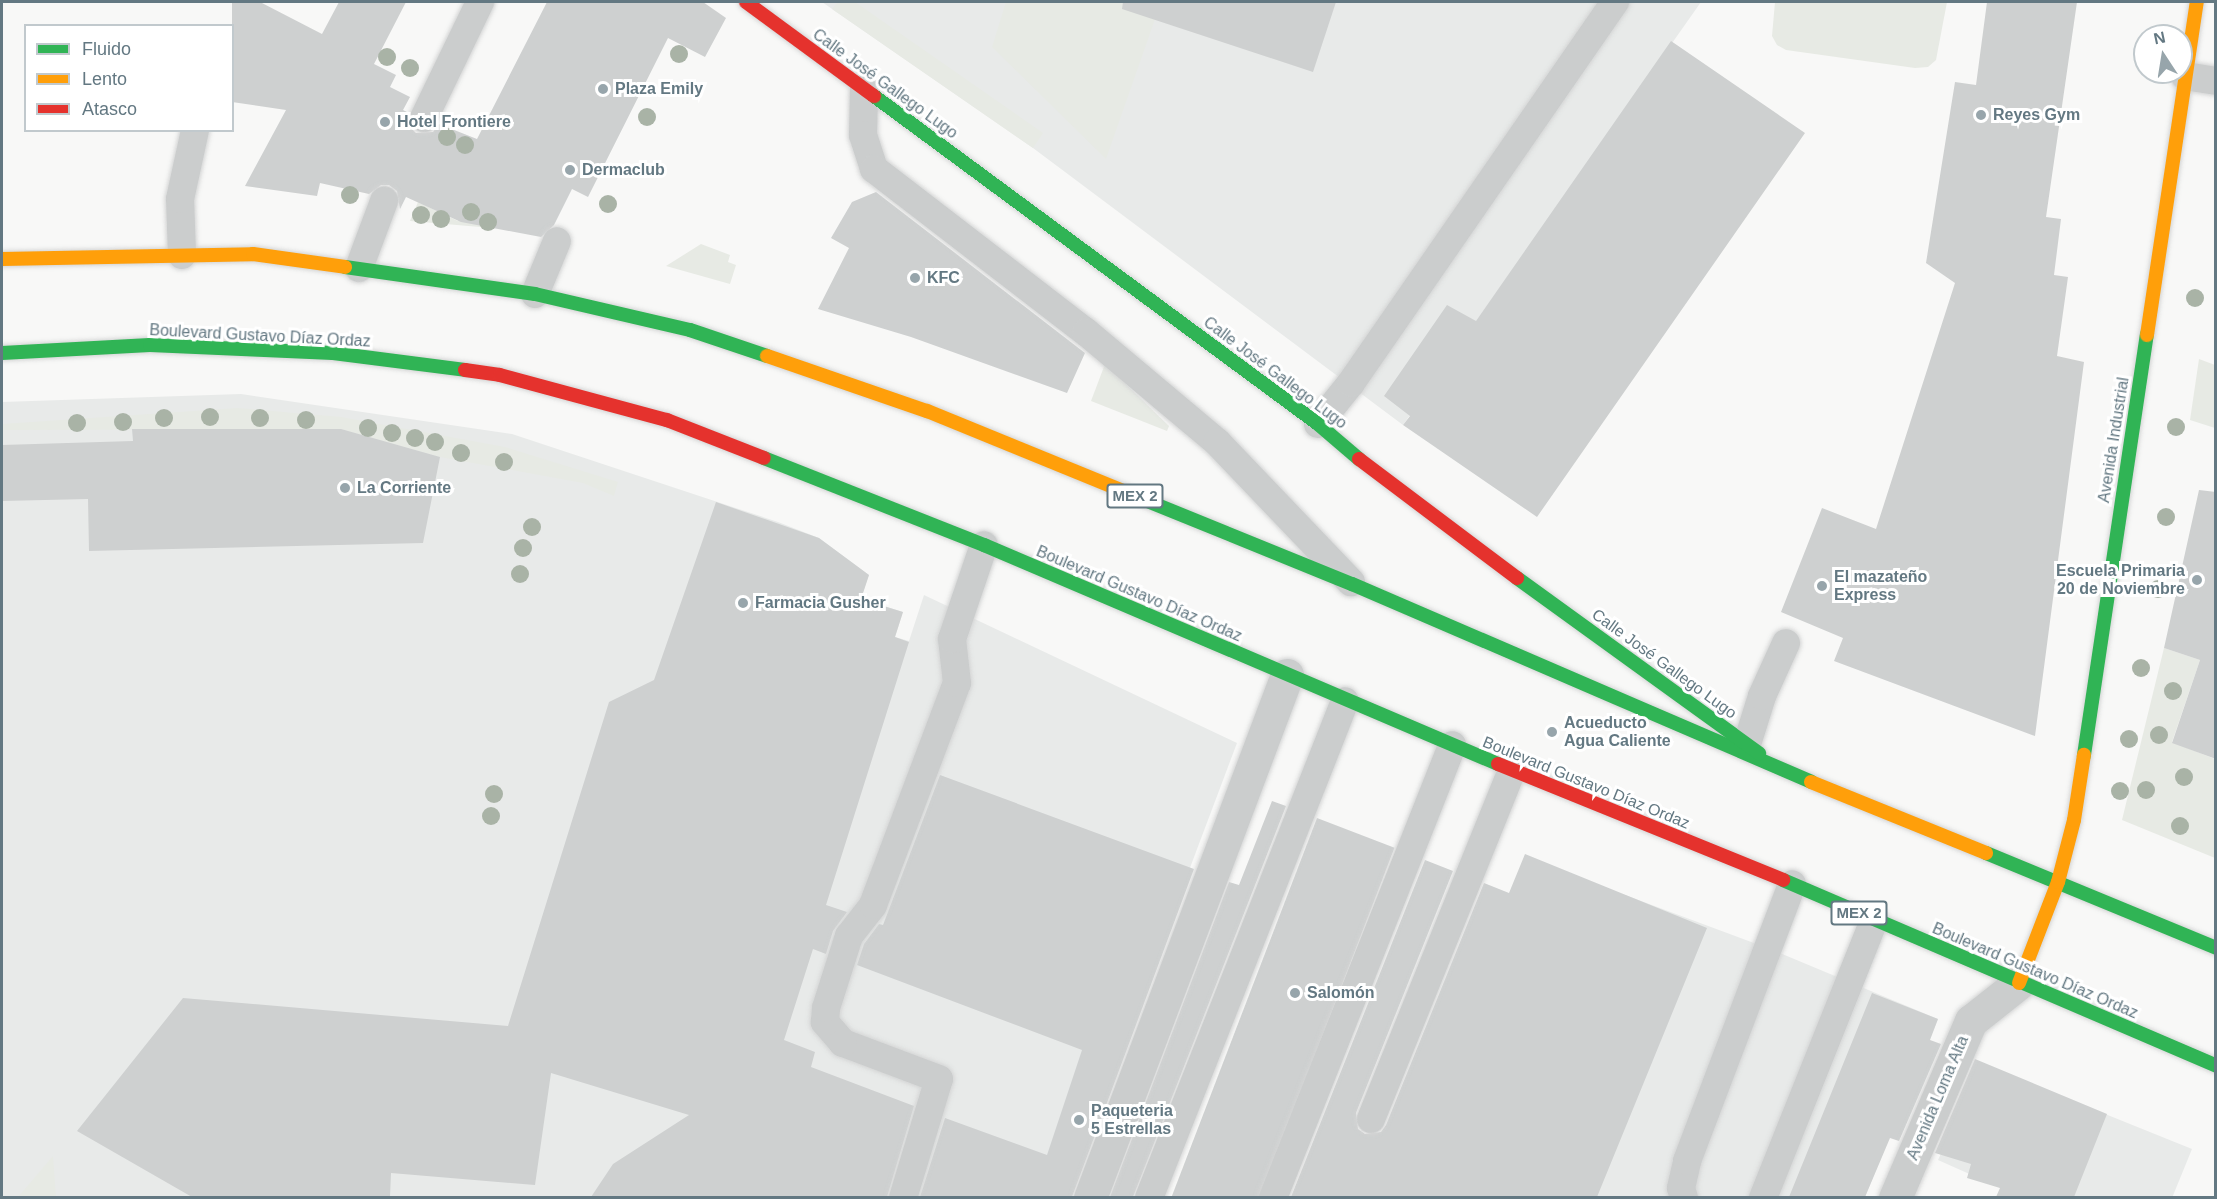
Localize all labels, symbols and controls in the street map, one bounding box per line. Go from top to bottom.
legend [24,24,234,132]
north arrow [2133,24,2193,84]
street label: Calle José Gallego Lugo [809,25,961,143]
text: N [2152,28,2167,47]
text: Fluido [82,39,131,59]
text: Lento [82,69,127,89]
place label: Plaza Emily [615,79,703,99]
marker: Plaza Emily [596,82,610,96]
text: Atasco [82,99,137,119]
place label: Reyes Gym [1993,105,2080,125]
marker: Reyes Gym [1974,108,1988,122]
place label: Hotel Frontiere [397,112,511,132]
marker: Hotel Frontiere [378,115,392,129]
place label: Dermaclub [582,160,665,180]
marker: Dermaclub [563,163,577,177]
place label: KFC [927,268,960,288]
marker: KFC [908,271,922,285]
street label: Calle José Gallego Lugo [1200,313,1350,433]
street label: Boulevard Gustavo Díaz Ordaz [149,321,371,351]
street label: Avenida Industrial [2095,376,2133,504]
place label: La Corriente [357,478,451,498]
marker: La Corriente [338,481,352,495]
road number: MEX 2 [1105,484,1165,508]
street label: Boulevard Gustavo Díaz Ordaz [1033,542,1245,646]
place label: Escuela Primaria 20 de Noviembre [2056,561,2185,599]
place label: El mazateño Express [1834,567,1927,605]
marker: Escuela Primaria 20 de Noviembre [2190,573,2204,587]
marker: El mazateño Express [1815,579,1829,593]
place label: Farmacia Gusher [755,593,886,613]
marker: Farmacia Gusher [736,596,750,610]
street label: Calle José Gallego Lugo [1588,605,1740,723]
place label: Acueducto Agua Caliente [1564,713,1671,751]
marker: Acueducto Agua Caliente [1545,725,1559,739]
street label: Boulevard Gustavo Díaz Ordaz [1480,733,1692,833]
road number: MEX 2 [1829,901,1889,925]
street label: Boulevard Gustavo Díaz Ordaz [1929,919,2141,1023]
place label: Salomón [1307,983,1375,1003]
marker: Salomón [1288,986,1302,1000]
street label: Avenida Loma Alta [1903,1033,1973,1163]
place label: Paqueteria 5 Estrellas [1091,1101,1173,1139]
marker: Paqueteria 5 Estrellas [1072,1113,1086,1127]

